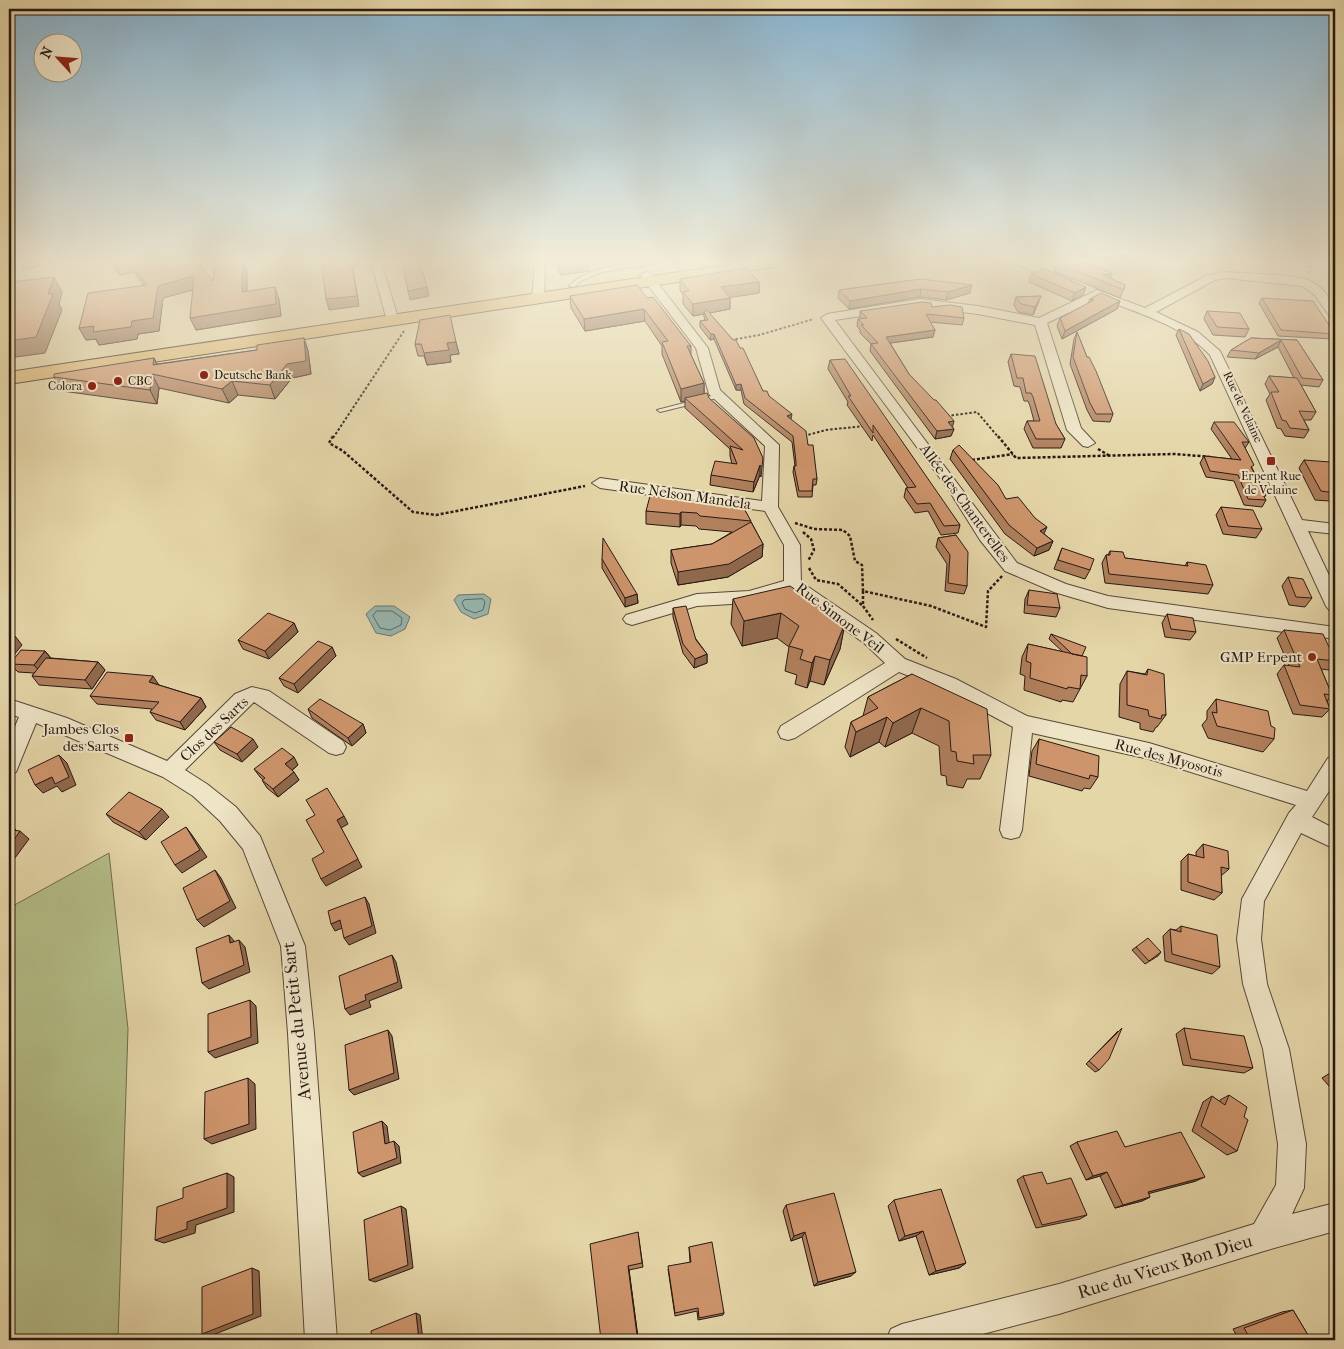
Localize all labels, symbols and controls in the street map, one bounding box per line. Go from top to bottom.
north arrow [32,32,82,82]
text: N [37,44,57,61]
place label: Deutsche Bank [214,368,292,382]
marker: Deutsche Bank [198,369,210,381]
street label: Rue de Velaine [1220,369,1266,445]
place label: CBC [128,374,152,388]
marker: CBC [112,375,124,387]
place label: Colora [48,379,82,393]
marker: Colora [86,380,98,392]
street label: Allée des Chanterelles [915,439,1014,566]
marker: Erpent Rue de Velaine [1265,455,1277,467]
place label: Erpent Rue de Velaine [1241,469,1301,497]
street label: Rue Nelson Mandela [618,477,753,513]
street label: Rue Simone Veil [792,579,888,657]
place label: GMP Erpent [1220,648,1303,666]
marker: GMP Erpent [1306,651,1318,663]
street label: Clos des Sarts [176,692,252,765]
place label: Jambes Clos des Sarts [42,720,119,755]
marker: Jambes Clos des Sarts [123,732,135,744]
street label: Rue des Myosotis [1113,735,1225,781]
street label: Avenue du Petit Sart [278,940,316,1102]
street label: Rue du Vieux Bon Dieu [1075,1230,1255,1304]

